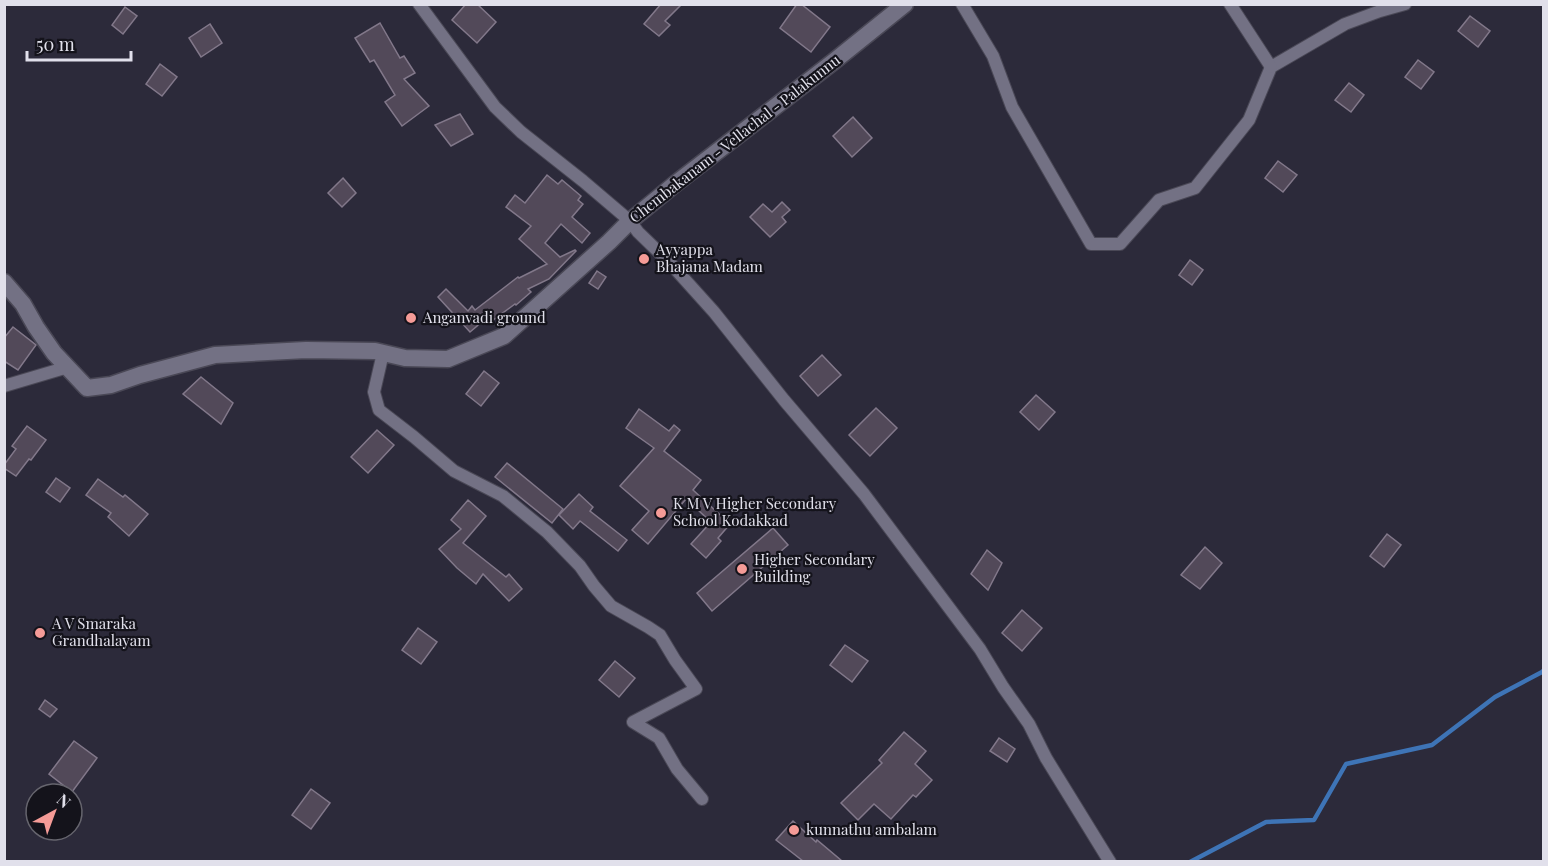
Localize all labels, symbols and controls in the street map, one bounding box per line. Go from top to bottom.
scale bar [27,24,130,62]
text: 50 m [36,32,75,56]
street label: Chembakanam - Vellachal - Palakunnu [625,49,844,227]
place label: Ayyappa Bhajana Madam [655,239,764,276]
marker: Ayyappa Bhajana Madam [637,252,651,266]
place label: Anganvadi ground [422,307,546,327]
marker: Anganvadi ground [404,311,418,325]
place label: K M V Higher Secondary School Kodakkad [673,493,837,530]
marker: K M V Higher Secondary School Kodakkad [654,506,668,520]
place label: Higher Secondary Building [754,549,875,586]
marker: Higher Secondary Building [735,562,749,576]
place label: A V Smaraka Grandhalayam [51,613,151,650]
marker: A V Smaraka Grandhalayam [33,626,47,640]
north arrow [24,782,84,842]
text: N [53,789,76,812]
place label: kunnathu ambalam [806,819,937,839]
marker: kunnathu ambalam [787,823,801,837]

